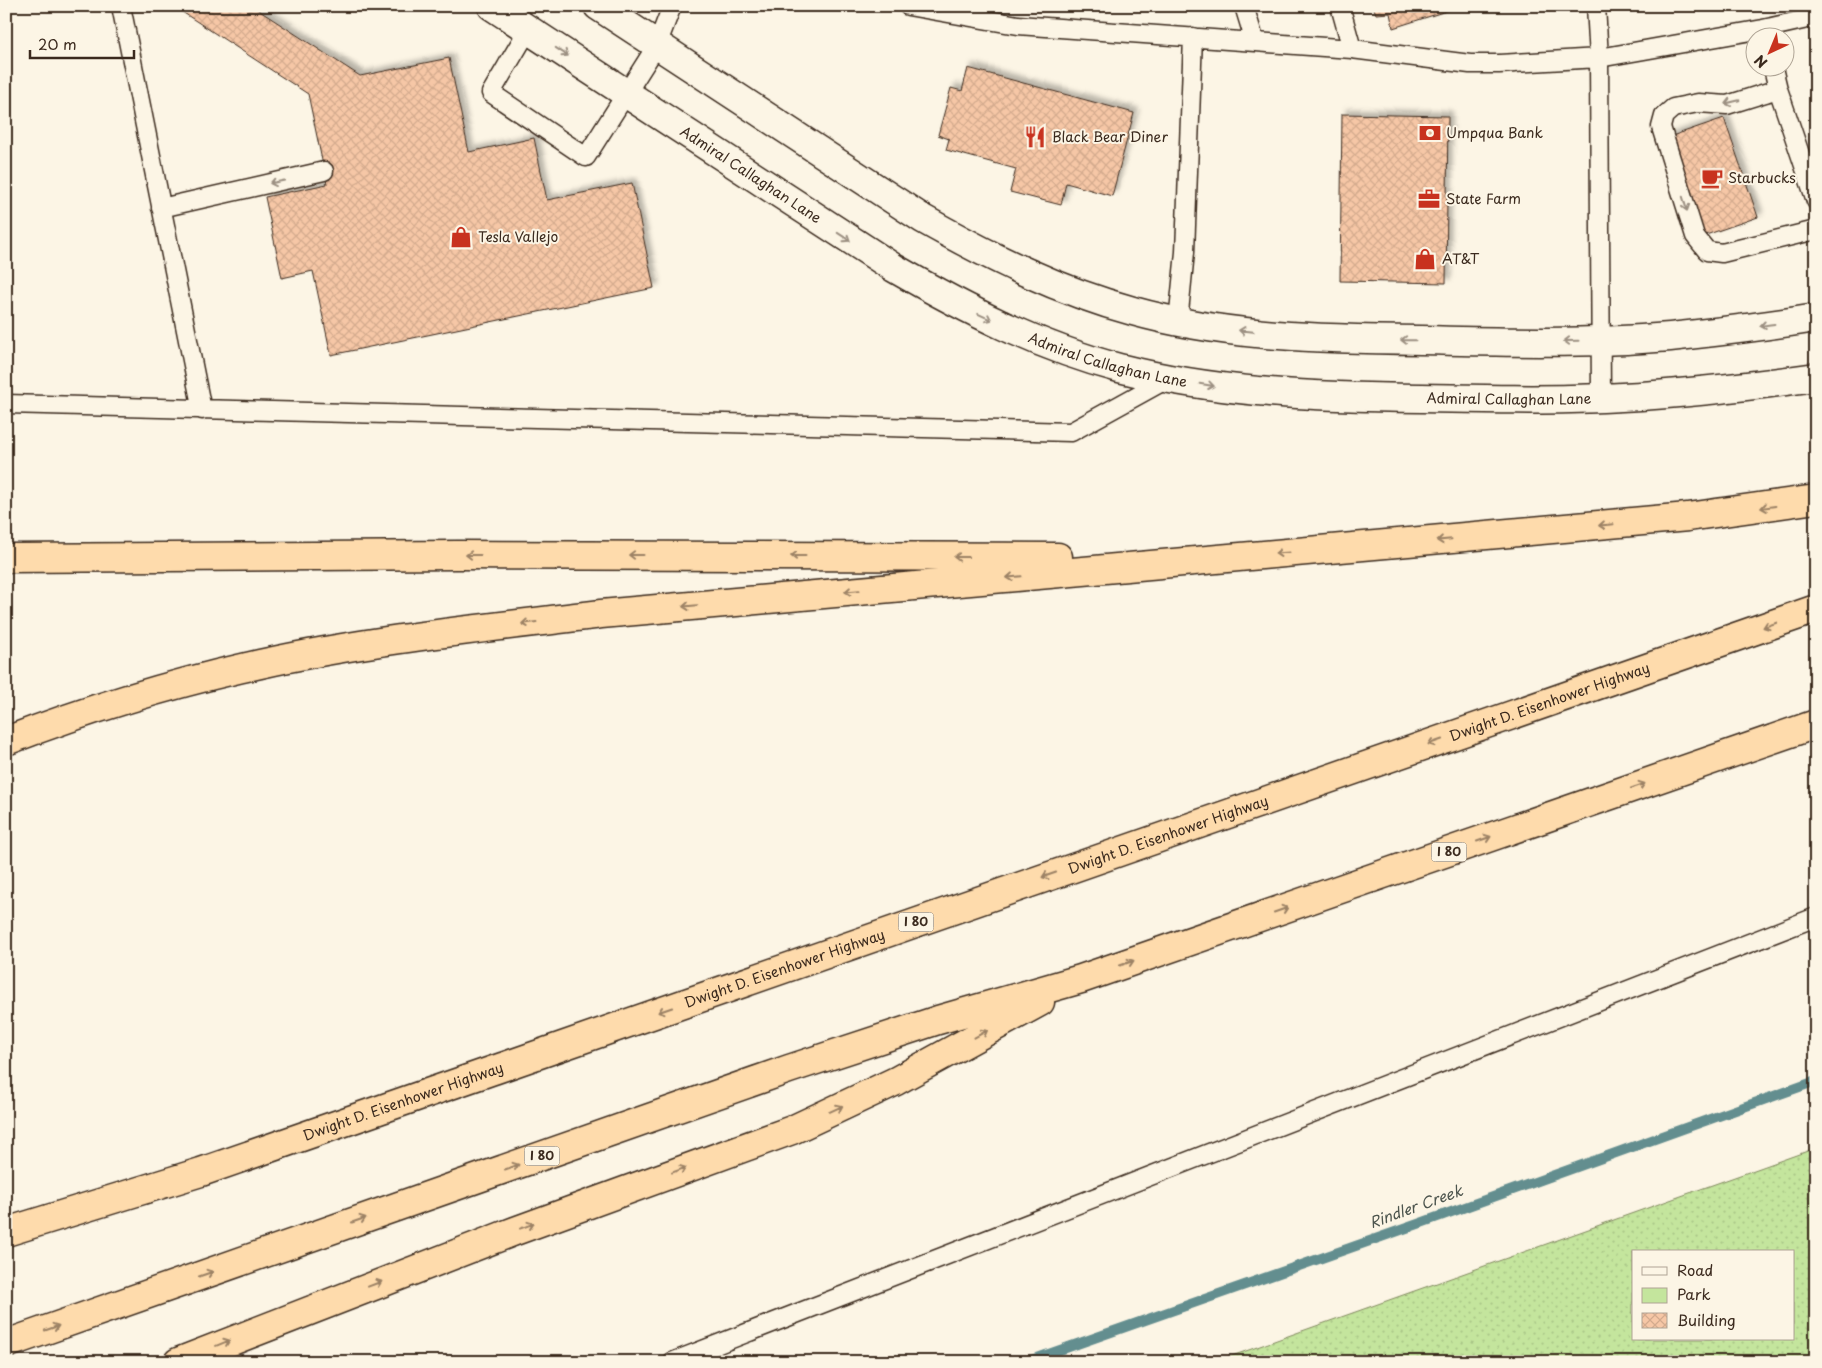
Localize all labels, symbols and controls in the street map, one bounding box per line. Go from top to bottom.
scale bar [30,28,134,60]
north arrow [1744,28,1794,78]
text: 20 m [38,32,77,55]
one-way arrow [555,47,569,57]
text: N [1749,50,1772,73]
one-way arrow [1724,98,1740,108]
bank icon: Umpqua Bank [1417,120,1443,146]
street label: Admiral Callaghan Lane [676,121,826,228]
place label: Umpqua Bank [1446,122,1543,143]
restaurant icon: Black Bear Diner [1022,124,1048,150]
place label: Black Bear Diner [1052,126,1168,147]
cafe icon: Starbucks [1699,165,1725,191]
place label: Starbucks [1728,167,1796,188]
one-way arrow [269,177,285,187]
office icon: State Farm [1416,186,1442,212]
place label: State Farm [1446,188,1521,209]
one-way arrow [1680,195,1690,211]
shop icon: Tesla Vallejo [448,224,474,250]
place label: Tesla Vallejo [478,226,558,247]
one-way arrow [837,232,851,242]
shop icon: AT&T [1412,246,1438,272]
place label: AT&T [1442,248,1480,269]
one-way arrow [977,313,992,322]
one-way arrow [1760,320,1776,330]
one-way arrow [1238,326,1254,336]
street label: Admiral Callaghan Lane [1025,327,1189,392]
one-way arrow [1401,335,1417,345]
one-way arrow [1563,336,1580,346]
one-way arrow [1198,380,1214,390]
street label: Admiral Callaghan Lane [1426,387,1592,410]
one-way arrow [1760,502,1776,512]
one-way arrow [1599,520,1615,530]
one-way arrow [1437,535,1453,545]
one-way arrow [1275,549,1291,558]
one-way arrow [465,550,482,560]
one-way arrow [628,550,644,560]
one-way arrow [790,551,806,561]
one-way arrow [953,552,969,561]
one-way arrow [1006,572,1022,582]
one-way arrow [845,587,861,596]
one-way arrow [683,601,699,611]
one-way arrow [521,618,537,628]
one-way arrow [1762,621,1778,630]
street label: Dwight D. Eisenhower Highway [1446,657,1652,746]
one-way arrow [1427,738,1443,747]
one-way arrow [1629,781,1645,790]
street label: Dwight D. Eisenhower Highway [1065,790,1271,879]
one-way arrow [1476,834,1492,844]
road number: I 80 [1432,842,1466,862]
one-way arrow [1042,871,1058,880]
one-way arrow [1273,905,1288,914]
road number: I 80 [898,912,934,932]
street label: Dwight D. Eisenhower Highway [681,923,887,1013]
one-way arrow [1119,958,1135,967]
one-way arrow [658,1006,673,1015]
one-way arrow [973,1029,987,1039]
street label: Dwight D. Eisenhower Highway [300,1056,506,1146]
one-way arrow [828,1104,843,1113]
road number: I 80 [524,1146,560,1166]
one-way arrow [504,1161,520,1171]
one-way arrow [671,1165,686,1174]
water label: Rindler Creek [1365,1178,1466,1233]
one-way arrow [351,1215,367,1225]
one-way arrow [518,1221,534,1230]
legend [1632,1250,1794,1340]
text: Road [1677,1258,1713,1281]
one-way arrow [197,1269,213,1278]
one-way arrow [367,1279,382,1289]
text: Park [1677,1282,1711,1305]
text: Building [1677,1308,1736,1331]
one-way arrow [44,1323,60,1332]
one-way arrow [215,1338,230,1348]

